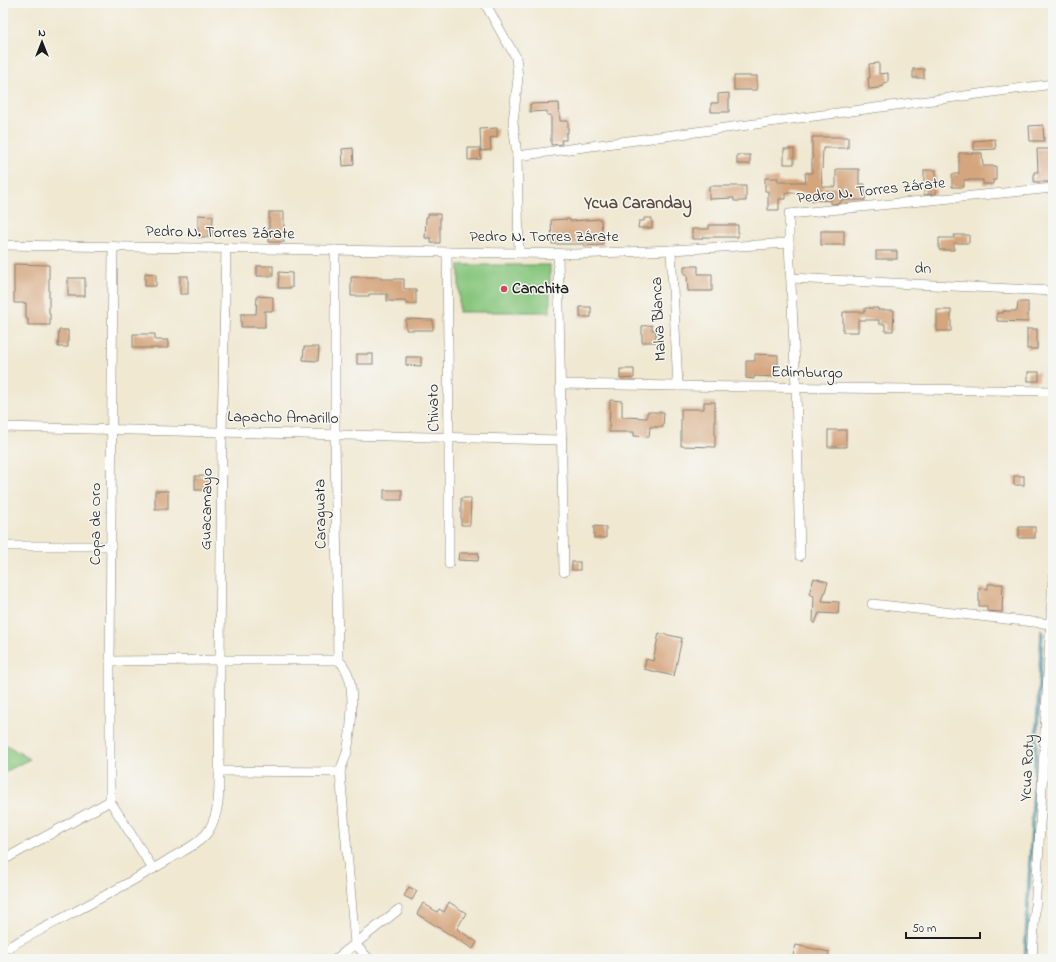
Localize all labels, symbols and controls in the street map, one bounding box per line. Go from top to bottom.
north arrow [22,22,62,62]
text: N [38,25,46,41]
street label: Pedro N. Torres Zárate [796,171,947,211]
district label: Ycua Caranday [583,191,692,218]
street label: Pedro N. Torres Zárate [145,220,296,246]
street label: Pedro N. Torres Zárate [469,225,619,249]
street label: dn [914,257,932,281]
street label: Malva Blanca [645,276,673,362]
place label: Canchita [512,277,569,301]
marker: Canchita [499,284,509,294]
street label: Edimburgo [771,360,843,386]
street label: Chivato [422,384,446,432]
street label: Lapacho Amarillo [227,405,339,431]
street label: Guacamayo [194,468,220,550]
street label: Caraguata [308,479,334,549]
street label: Copa de Oro [84,483,108,565]
street label: Ycua Roty [1014,734,1042,802]
scale bar [906,914,980,940]
text: 50 m [912,920,936,938]

